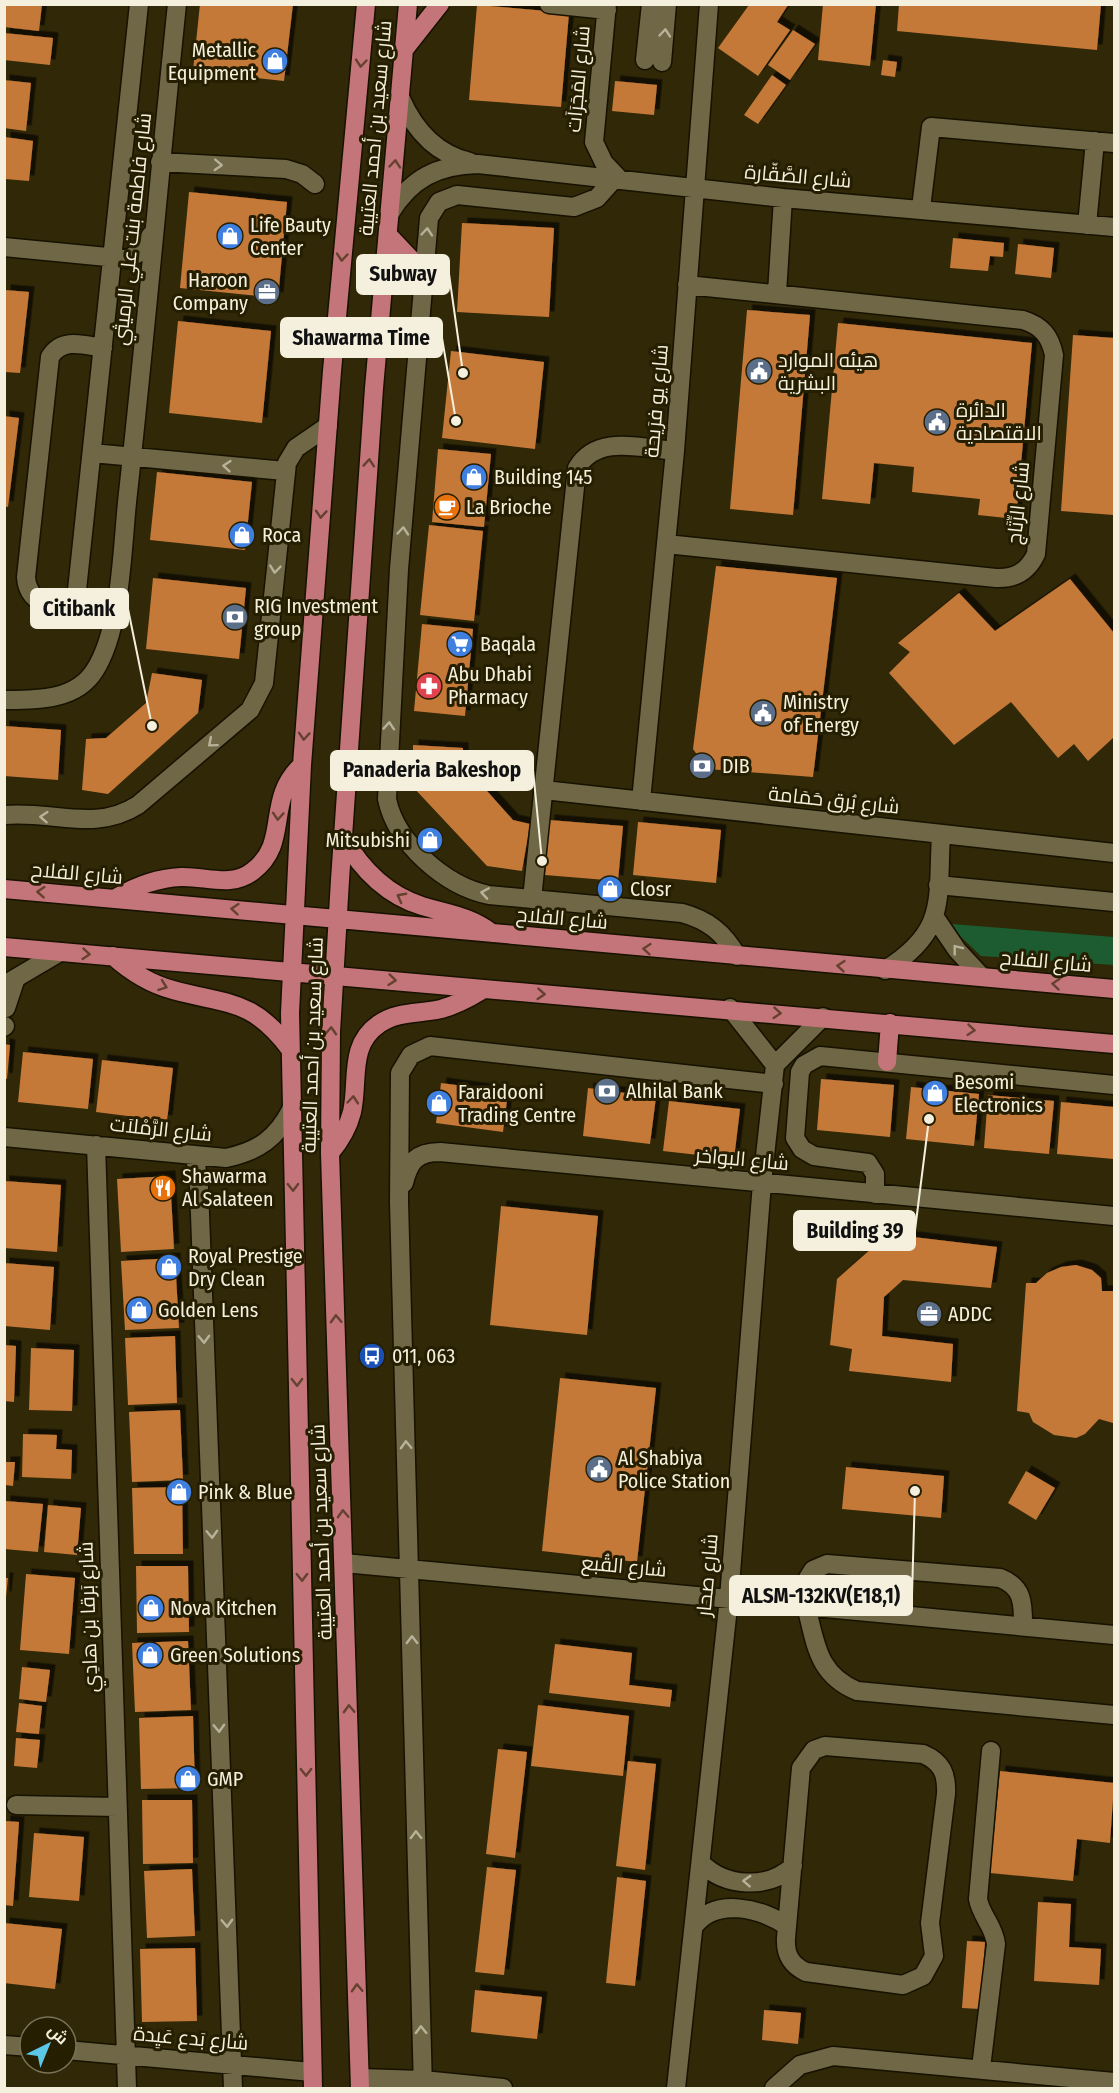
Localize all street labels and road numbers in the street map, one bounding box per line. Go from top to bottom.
street label: شارع سعيد بن أحمد العتيبة [354,19,398,237]
street label: شارع المَجَرَاَت [561,25,597,134]
street label: شارع فاطمة بنت علي الرميثي [108,112,160,347]
street label: شارع الصَّقّارة [743,159,852,195]
street label: شارع يو فرَيحة [639,343,675,459]
street label: شارع الرِّتَاج [1002,460,1036,546]
street label: شارع بُرق حَمَامة [767,781,901,821]
street label: شارع الفلاح [30,857,124,891]
street label: شارع الفلاح [515,902,609,936]
street label: شارع سعيد بن أحمد العتيبة [296,937,330,1154]
street label: شارع الفلاح [999,945,1093,979]
street label: شارع الرَّمْلاَت [109,1112,213,1148]
street label: شارع البواخر [693,1143,790,1177]
street label: شارع سعيد بن أحمد العتيبة [305,1423,339,1640]
street label: شارع صحار [691,1533,725,1619]
street label: شارع بَرقا بن هادِي [73,1541,107,1693]
street label: شارع القُبع [580,1550,668,1584]
street label: شارع بَدع عَيِدة [132,2021,249,2057]

